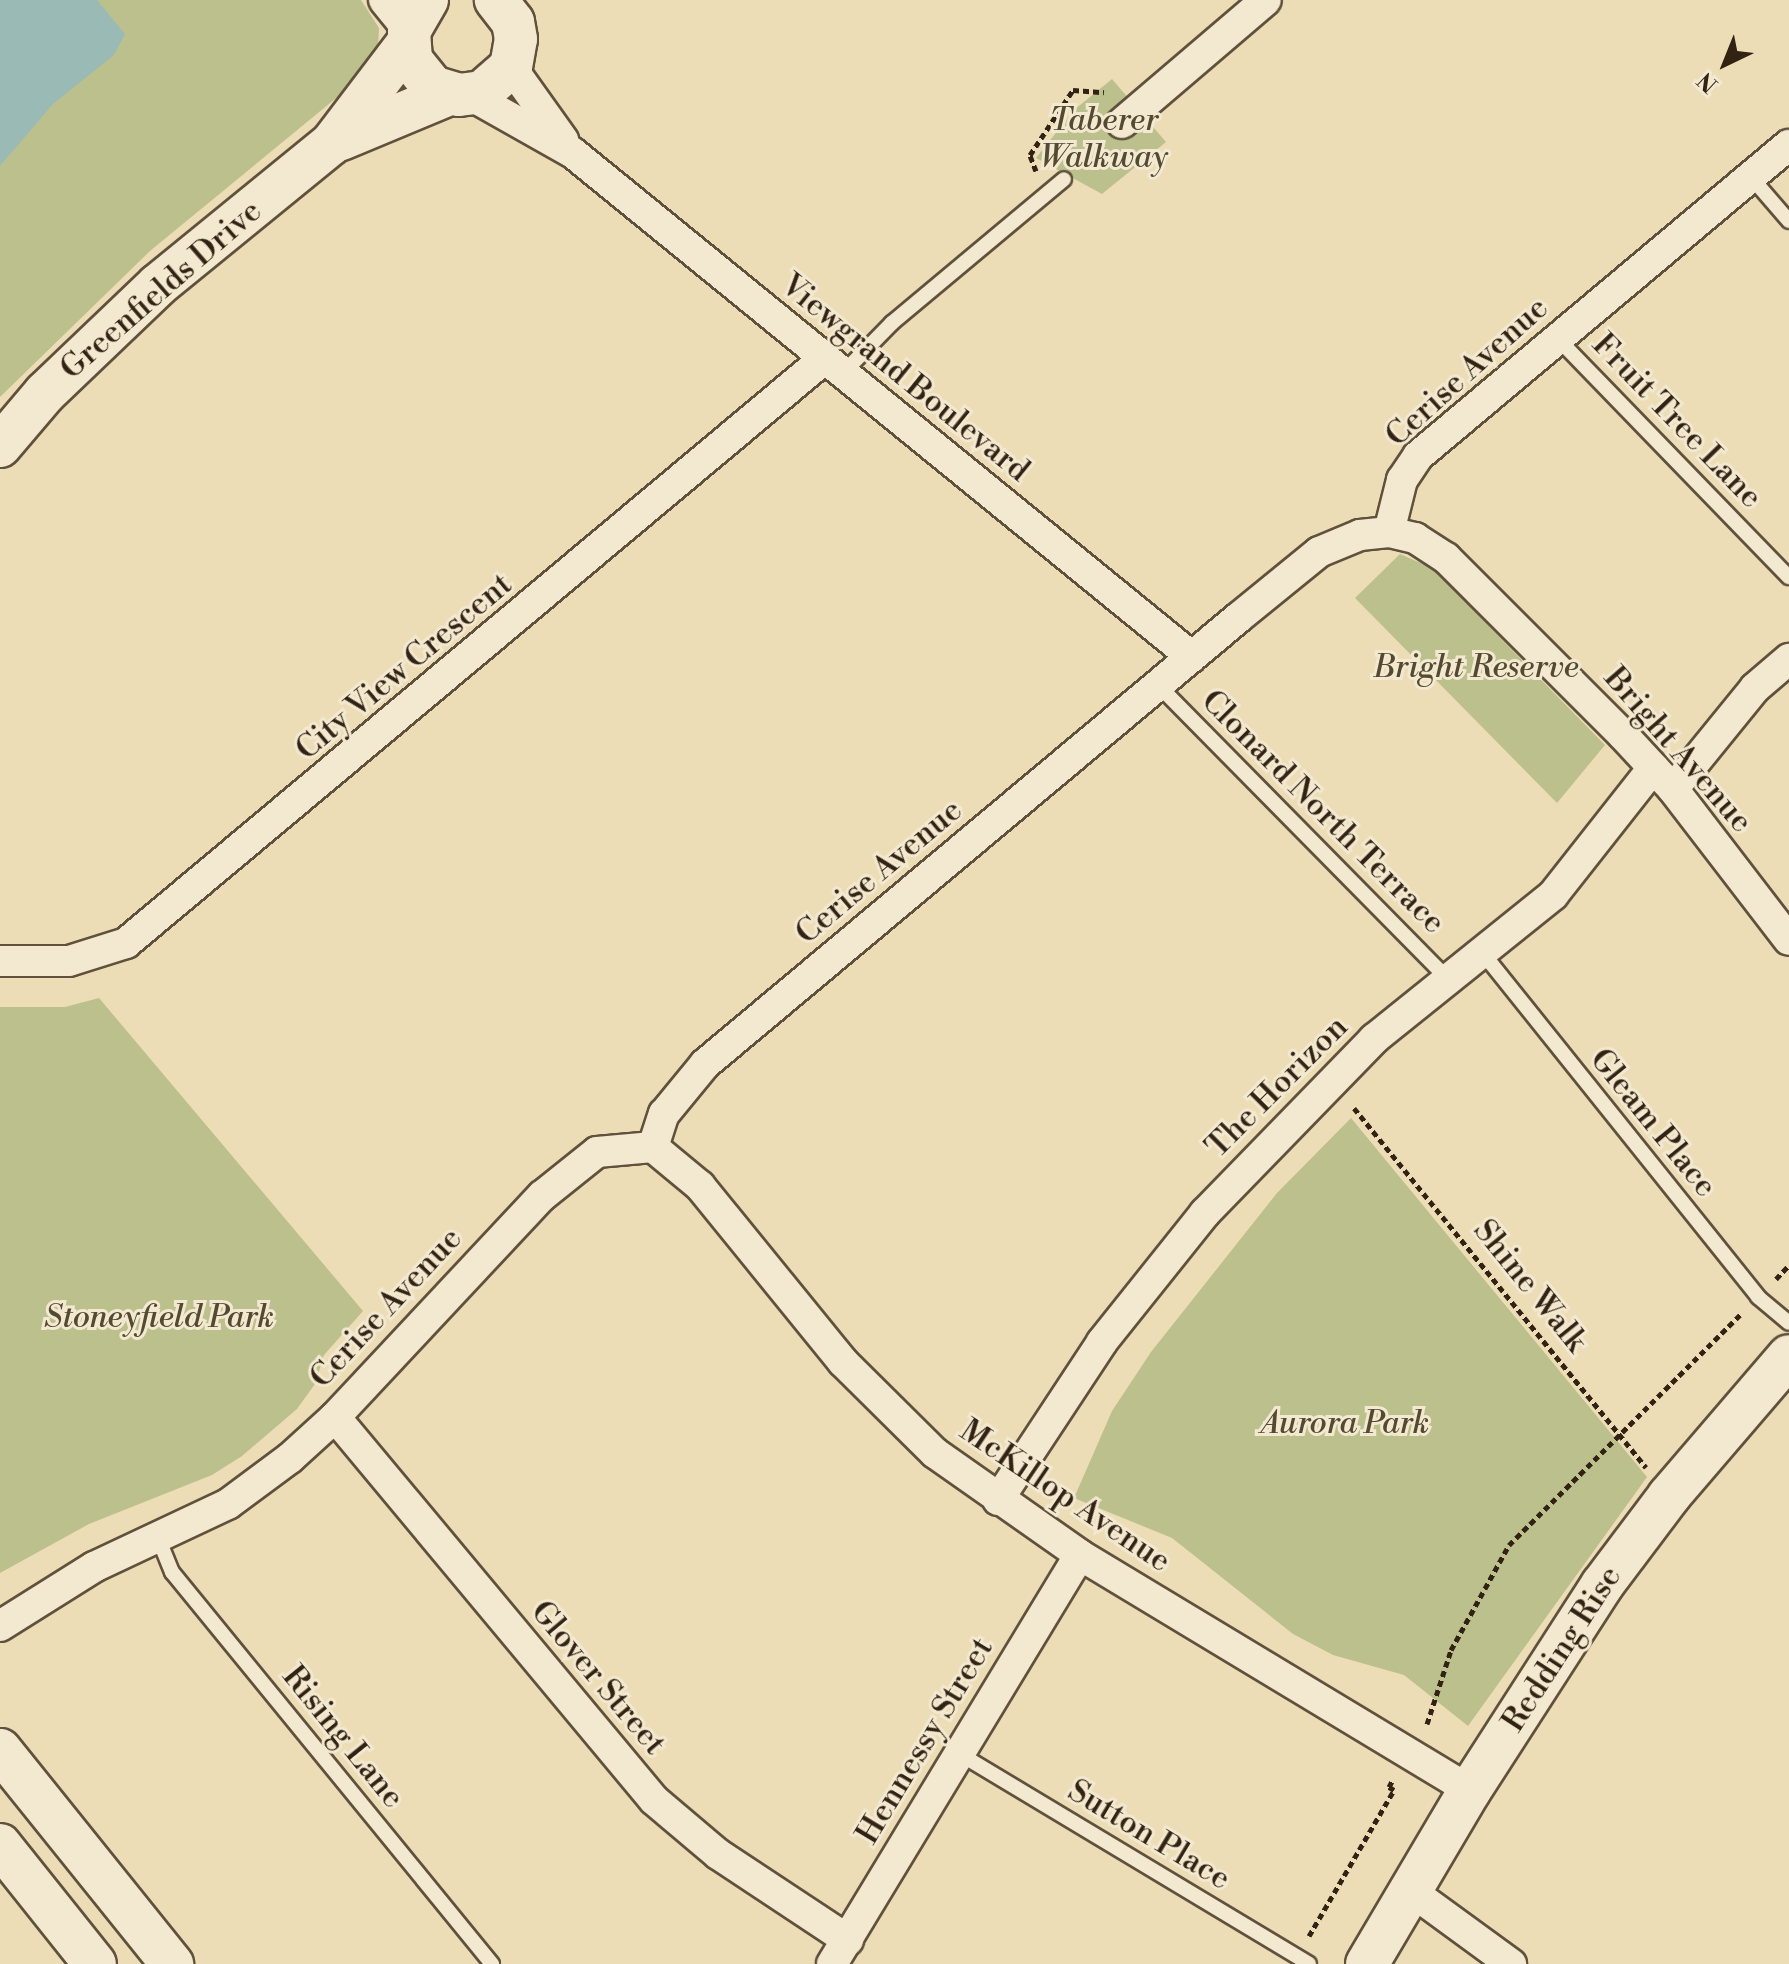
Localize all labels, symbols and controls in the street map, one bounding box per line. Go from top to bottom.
north arrow [1685,24,1765,104]
text: N [1693,66,1724,98]
park label: Taberer Walkway [1040,102,1168,177]
street label: Greenfields Drive [53,192,269,388]
street label: Viewgrand Boulevard [773,266,1037,490]
street label: Cerise Avenue [1378,289,1556,455]
street label: Fruit Tree Lane [1584,326,1770,516]
street label: City View Crescent [288,565,520,769]
park label: Bright Reserve [1373,648,1579,686]
street label: Bright Avenue [1596,659,1760,841]
street label: Clonard North Terrace [1193,682,1453,942]
street label: Cerise Avenue [788,791,970,953]
street label: The Horizon [1198,1008,1356,1166]
street label: Gleam Place [1581,1041,1725,1205]
street label: Shine Walk [1465,1212,1595,1360]
street label: Cerise Avenue [302,1220,470,1396]
park label: Stoneyfield Park [44,1298,274,1336]
park label: Aurora Park [1261,1404,1429,1442]
street label: McKillop Avenue [952,1411,1178,1581]
street label: Redding Rise [1494,1559,1630,1739]
street label: Glover Street [522,1593,674,1763]
street label: Hennessy Street [848,1631,1002,1851]
street label: Rising Lane [274,1658,412,1816]
street label: Sutton Place [1061,1772,1237,1898]

